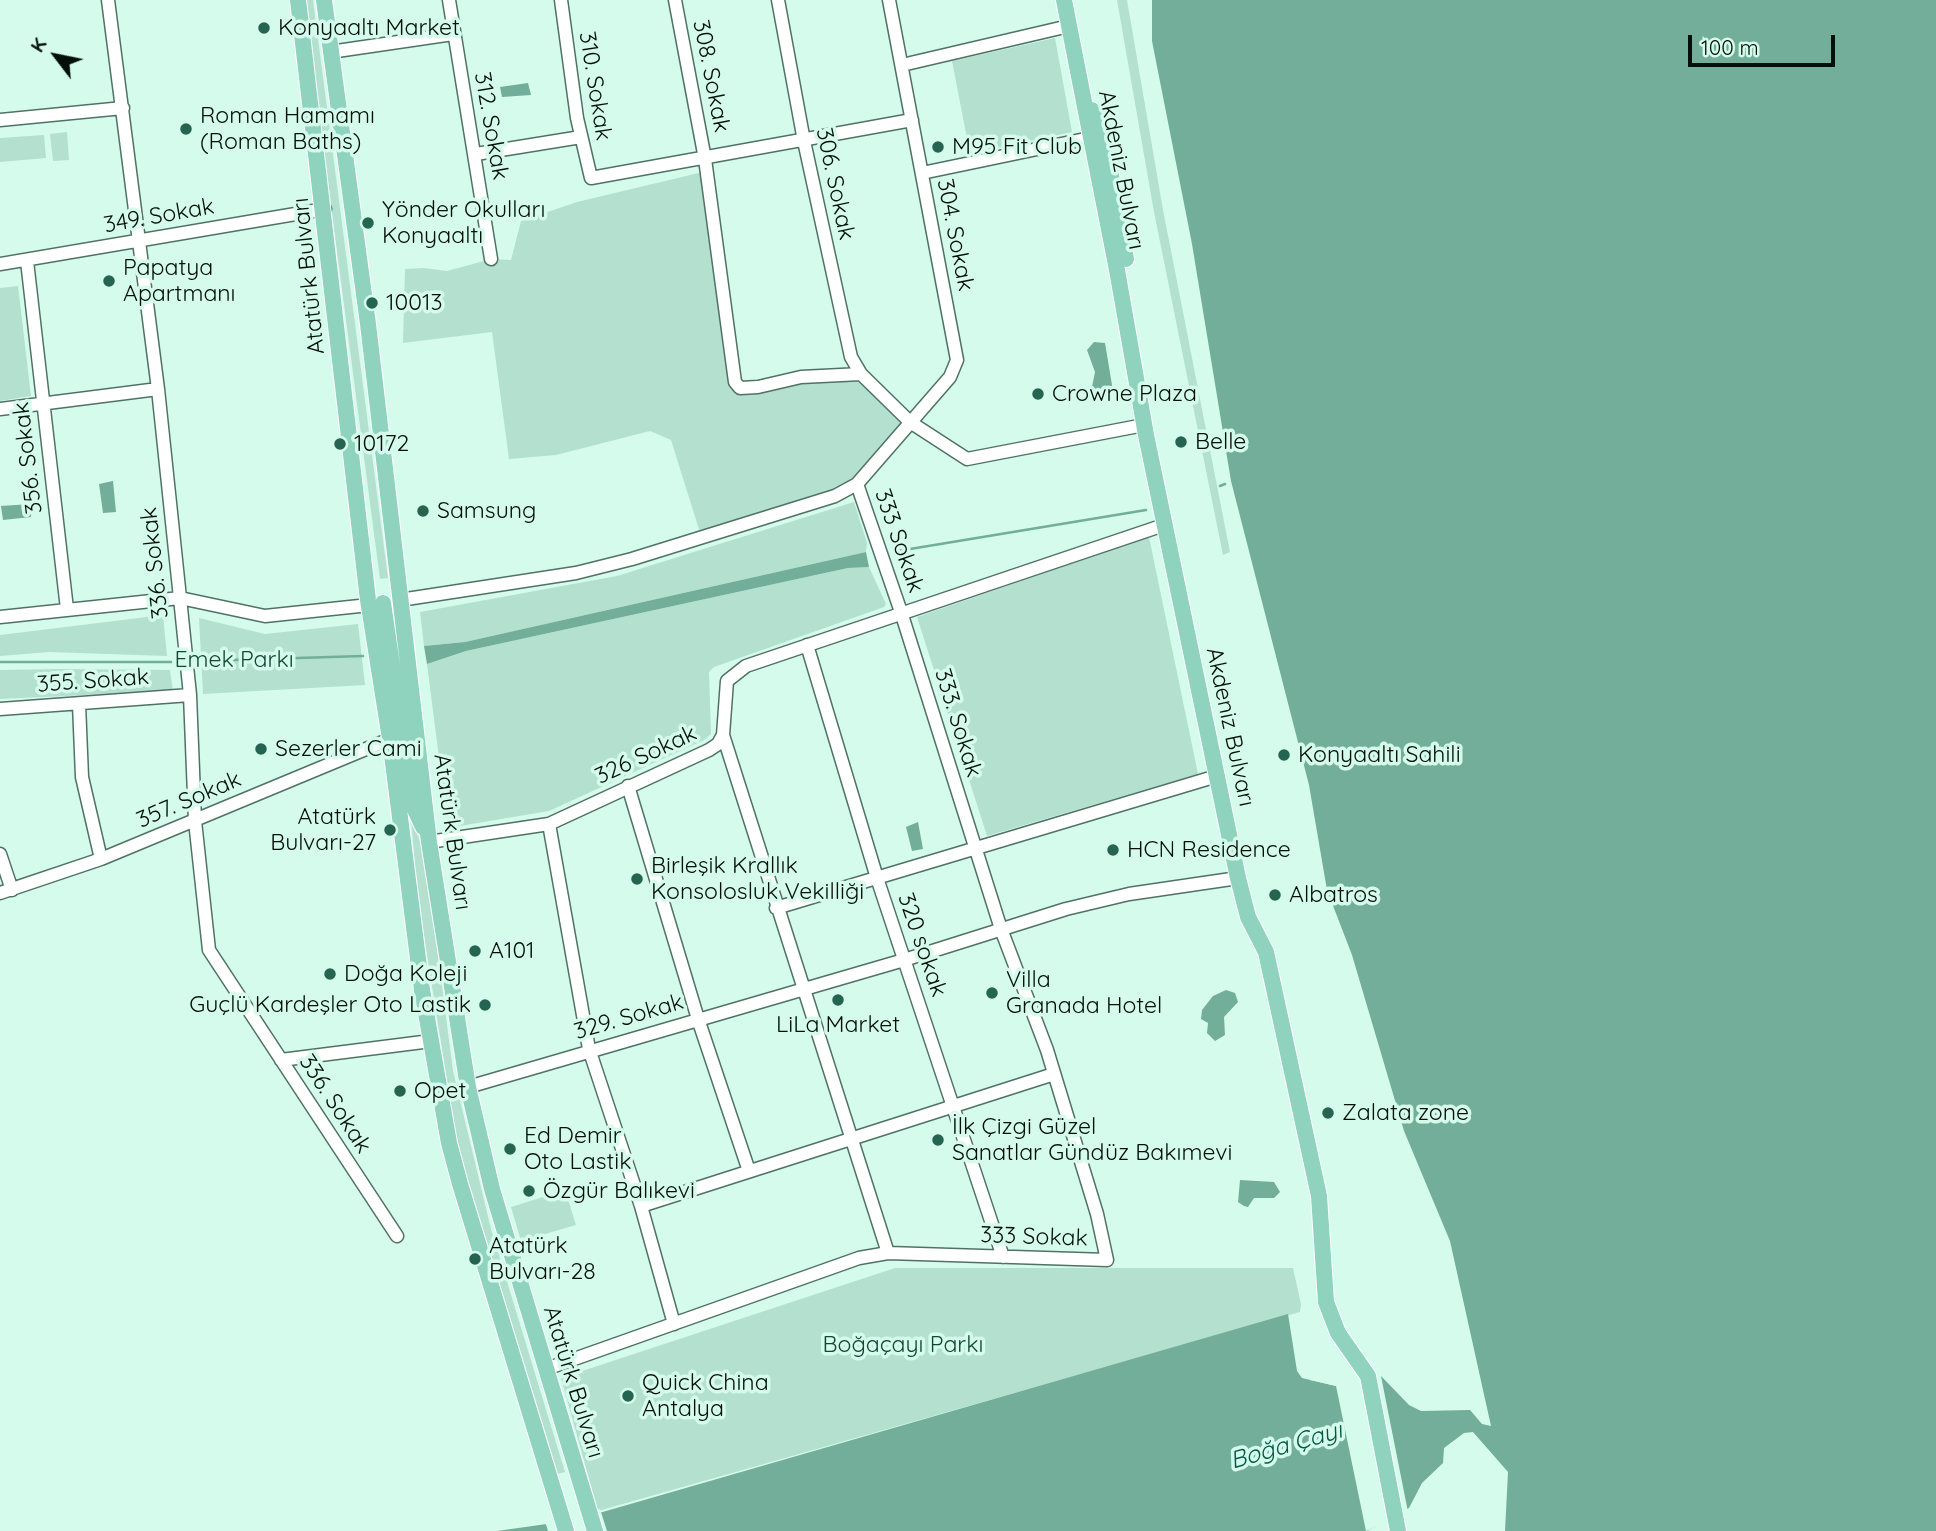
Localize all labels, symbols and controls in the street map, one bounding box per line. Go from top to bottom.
place label: Konyaaltı Market [278,14,460,42]
street label: 308. Sokak [687,17,735,135]
marker: Konyaaltı Market [256,20,272,36]
north arrow [21,21,91,91]
scale bar [1691,21,1838,65]
street label: 310. Sokak [573,30,617,142]
text: K [25,33,52,57]
text: 100 m [1701,34,1759,60]
street label: 312. Sokak [468,70,514,182]
street label: Akdeniz Bulvarı [1092,88,1150,252]
place label: Roman Hamamı (Roman Baths) [200,102,375,156]
marker: Roman Hamamı (Roman Baths) [178,121,194,137]
street label: 306. Sokak [810,125,860,243]
place label: M95 Fit Club [952,133,1082,161]
marker: M95 Fit Club [930,139,946,155]
street label: 304. Sokak [931,177,979,293]
street label: 349. Sokak [102,193,216,239]
street label: Atatürk Bulvarı [287,196,331,356]
place label: Yönder Okulları Konyaaltı [382,196,545,250]
marker: Yönder Okulları Konyaaltı [360,215,376,231]
place label: Papatya Apartmanı [123,254,236,308]
marker: Papatya Apartmanı [101,273,117,289]
place label: 10013 [386,289,442,317]
marker: 10013 [364,295,380,311]
place label: Crowne Plaza [1052,380,1197,408]
marker: Crowne Plaza [1030,386,1046,402]
street label: 356. Sokak [7,400,49,516]
place label: Belle [1195,428,1246,456]
place label: 10172 [354,430,409,458]
marker: Belle [1173,434,1189,450]
marker: 10172 [332,436,348,452]
street label: 333 Sokak [868,486,930,596]
place label: Samsung [437,497,536,525]
marker: Samsung [415,503,431,519]
street label: 336. Sokak [135,506,175,620]
street label: Akdeniz Bulvarı [1200,645,1260,809]
park label: Emek Parkı [174,646,294,674]
street label: 355. Sokak [36,663,150,699]
street label: 333. Sokak [928,665,988,781]
street label: 326 Sokak [591,720,701,790]
place label: Sezerler Cami [275,735,422,763]
marker: Sezerler Cami [253,741,269,757]
place label: Konyaaltı Sahili [1298,741,1461,769]
marker: Konyaaltı Sahili [1276,747,1292,763]
street label: Atatürk Bulvarı [427,752,477,912]
street label: 357. Sokak [133,766,245,834]
place label: Atatürk Bulvarı-27 [270,803,376,857]
marker: Atatürk Bulvarı-27 [382,822,398,838]
place label: HCN Residence [1127,836,1291,864]
marker: HCN Residence [1105,842,1121,858]
place label: Birleşik Krallık Konsolosluk Vekilliği [651,852,864,906]
marker: Birleşik Krallık Konsolosluk Vekilliği [629,871,645,887]
place label: Albatros [1289,881,1378,909]
marker: Albatros [1267,887,1283,903]
street label: 320 sokak [891,889,953,1001]
place label: A101 [489,937,535,965]
marker: A101 [467,943,483,959]
place label: Doğa Koleji [344,960,467,988]
marker: Doğa Koleji [322,966,338,982]
place label: Villa Granada Hotel [1006,966,1162,1020]
marker: Villa Granada Hotel [984,985,1000,1001]
street label: 329. Sokak [571,988,687,1046]
place label: Guçlü Kardeşler Oto Lastik [189,991,471,1019]
marker: LiLa Market [830,992,846,1008]
marker: Guçlü Kardeşler Oto Lastik [477,997,493,1013]
place label: LiLa Market [776,1011,900,1039]
street label: 336. Sokak [293,1049,377,1159]
place label: Opet [414,1077,466,1105]
marker: Opet [392,1083,408,1099]
place label: Zalata zone [1342,1099,1469,1127]
marker: Zalata zone [1320,1105,1336,1121]
place label: İlk Çizgi Güzel Sanatlar Gündüz Bakımevi [952,1113,1232,1167]
place label: Ed Demir Oto Lastik [524,1122,631,1176]
marker: İlk Çizgi Güzel Sanatlar Gündüz Bakımevi [930,1132,946,1148]
marker: Ed Demir Oto Lastik [502,1141,518,1157]
place label: Özgür Balıkevi [543,1177,695,1205]
marker: Özgür Balıkevi [521,1183,537,1199]
street label: 333 Sokak [980,1221,1088,1253]
place label: Atatürk Bulvarı-28 [489,1232,596,1286]
marker: Atatürk Bulvarı-28 [467,1251,483,1267]
street label: Atatürk Bulvarı [537,1303,609,1461]
park label: Boğaçayı Parkı [823,1331,983,1359]
place label: Quick China Antalya [642,1369,769,1423]
marker: Quick China Antalya [620,1388,636,1404]
water label: Boğa Çayı [1227,1416,1345,1476]

